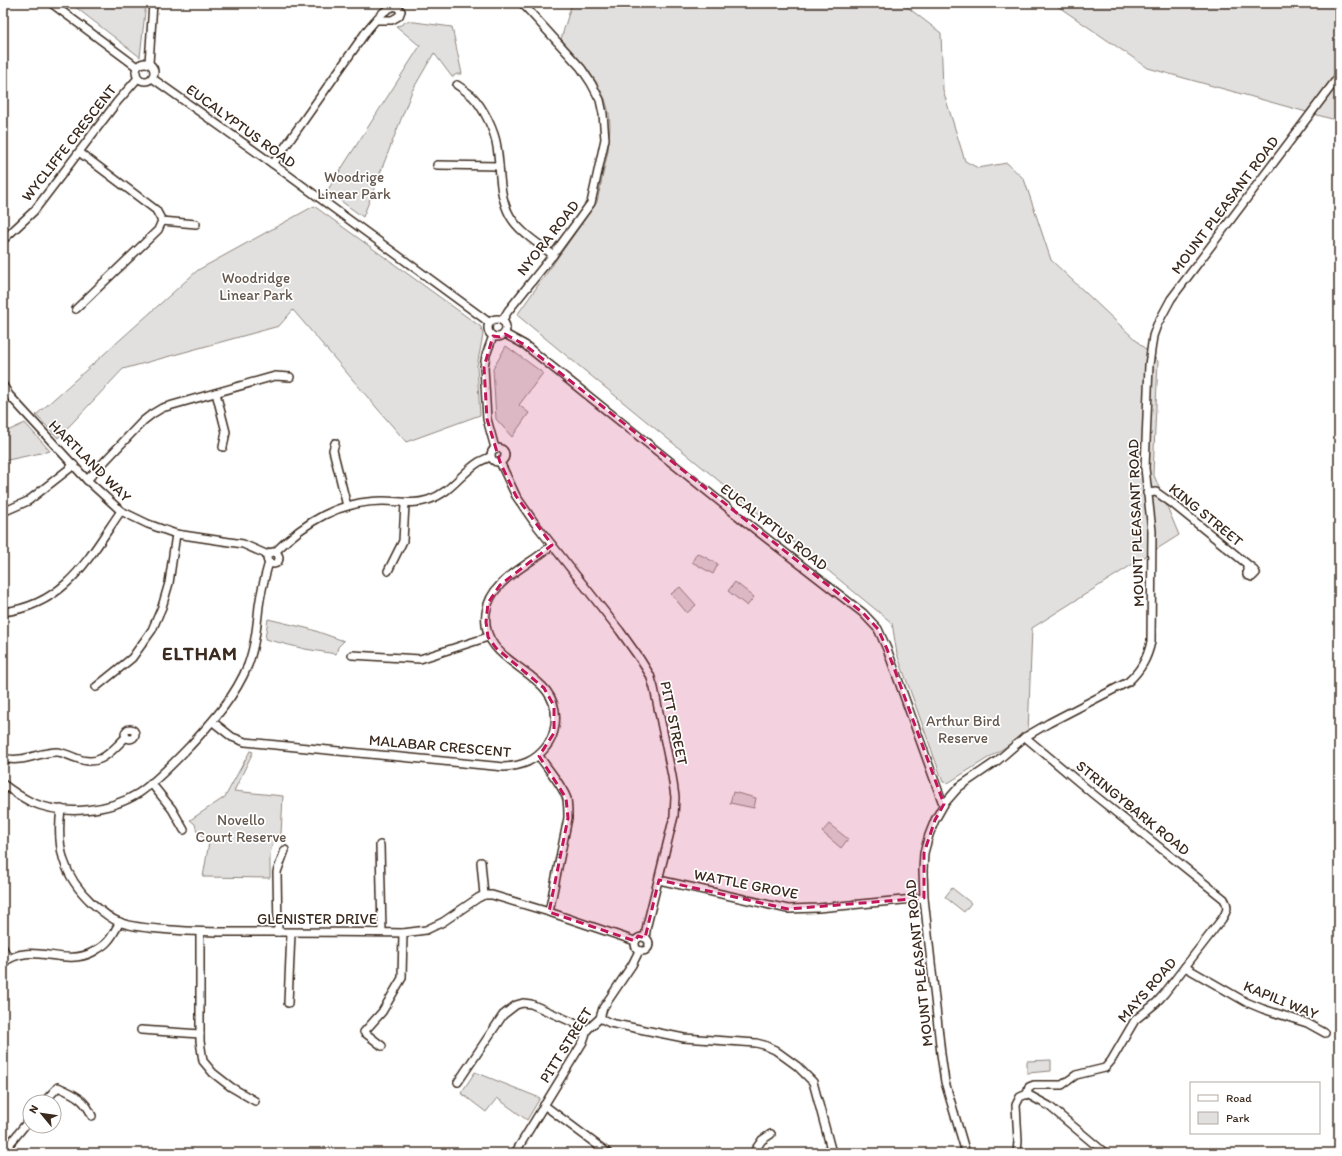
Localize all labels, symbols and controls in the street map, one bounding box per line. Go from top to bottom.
street label: WYCLIFFE CRESCENT [18,80,121,205]
street label: EUCALYPTUS ROAD [183,80,299,172]
street label: MOUNT PLEASANT ROAD [1167,132,1283,278]
park label: Woodrige Linear Park [317,168,391,203]
street label: NYORA ROAD [513,197,583,279]
park label: Woodridge Linear Park [219,269,293,304]
street label: HARTLAND WAY [45,416,135,506]
street label: MOUNT PLEASANT ROAD [1124,439,1148,607]
street label: EUCALYPTUS ROAD [717,479,831,575]
street label: KING STREET [1165,480,1247,551]
district label: ELTHAM [162,642,238,665]
street label: PITT STREET [656,679,692,767]
park label: Arthur Bird Reserve [926,712,1000,747]
street label: MALABAR CRESCENT [368,731,512,761]
street label: STRINGYBARK ROAD [1072,757,1194,859]
park label: Novello Court Reserve [196,811,286,846]
street label: WATTLE GROVE [692,865,800,903]
street label: MOUNT PLEASANT ROAD [901,878,937,1048]
street label: GLENISTER DRIVE [257,910,377,928]
street label: MAYS ROAD [1114,954,1180,1026]
street label: KAPILI WAY [1241,977,1321,1023]
street label: PITT STREET [536,1003,597,1086]
legend [1190,1082,1320,1134]
text: Road [1226,1091,1252,1105]
north arrow [22,1094,62,1134]
text: N [26,1103,41,1116]
text: Park [1226,1111,1250,1125]

